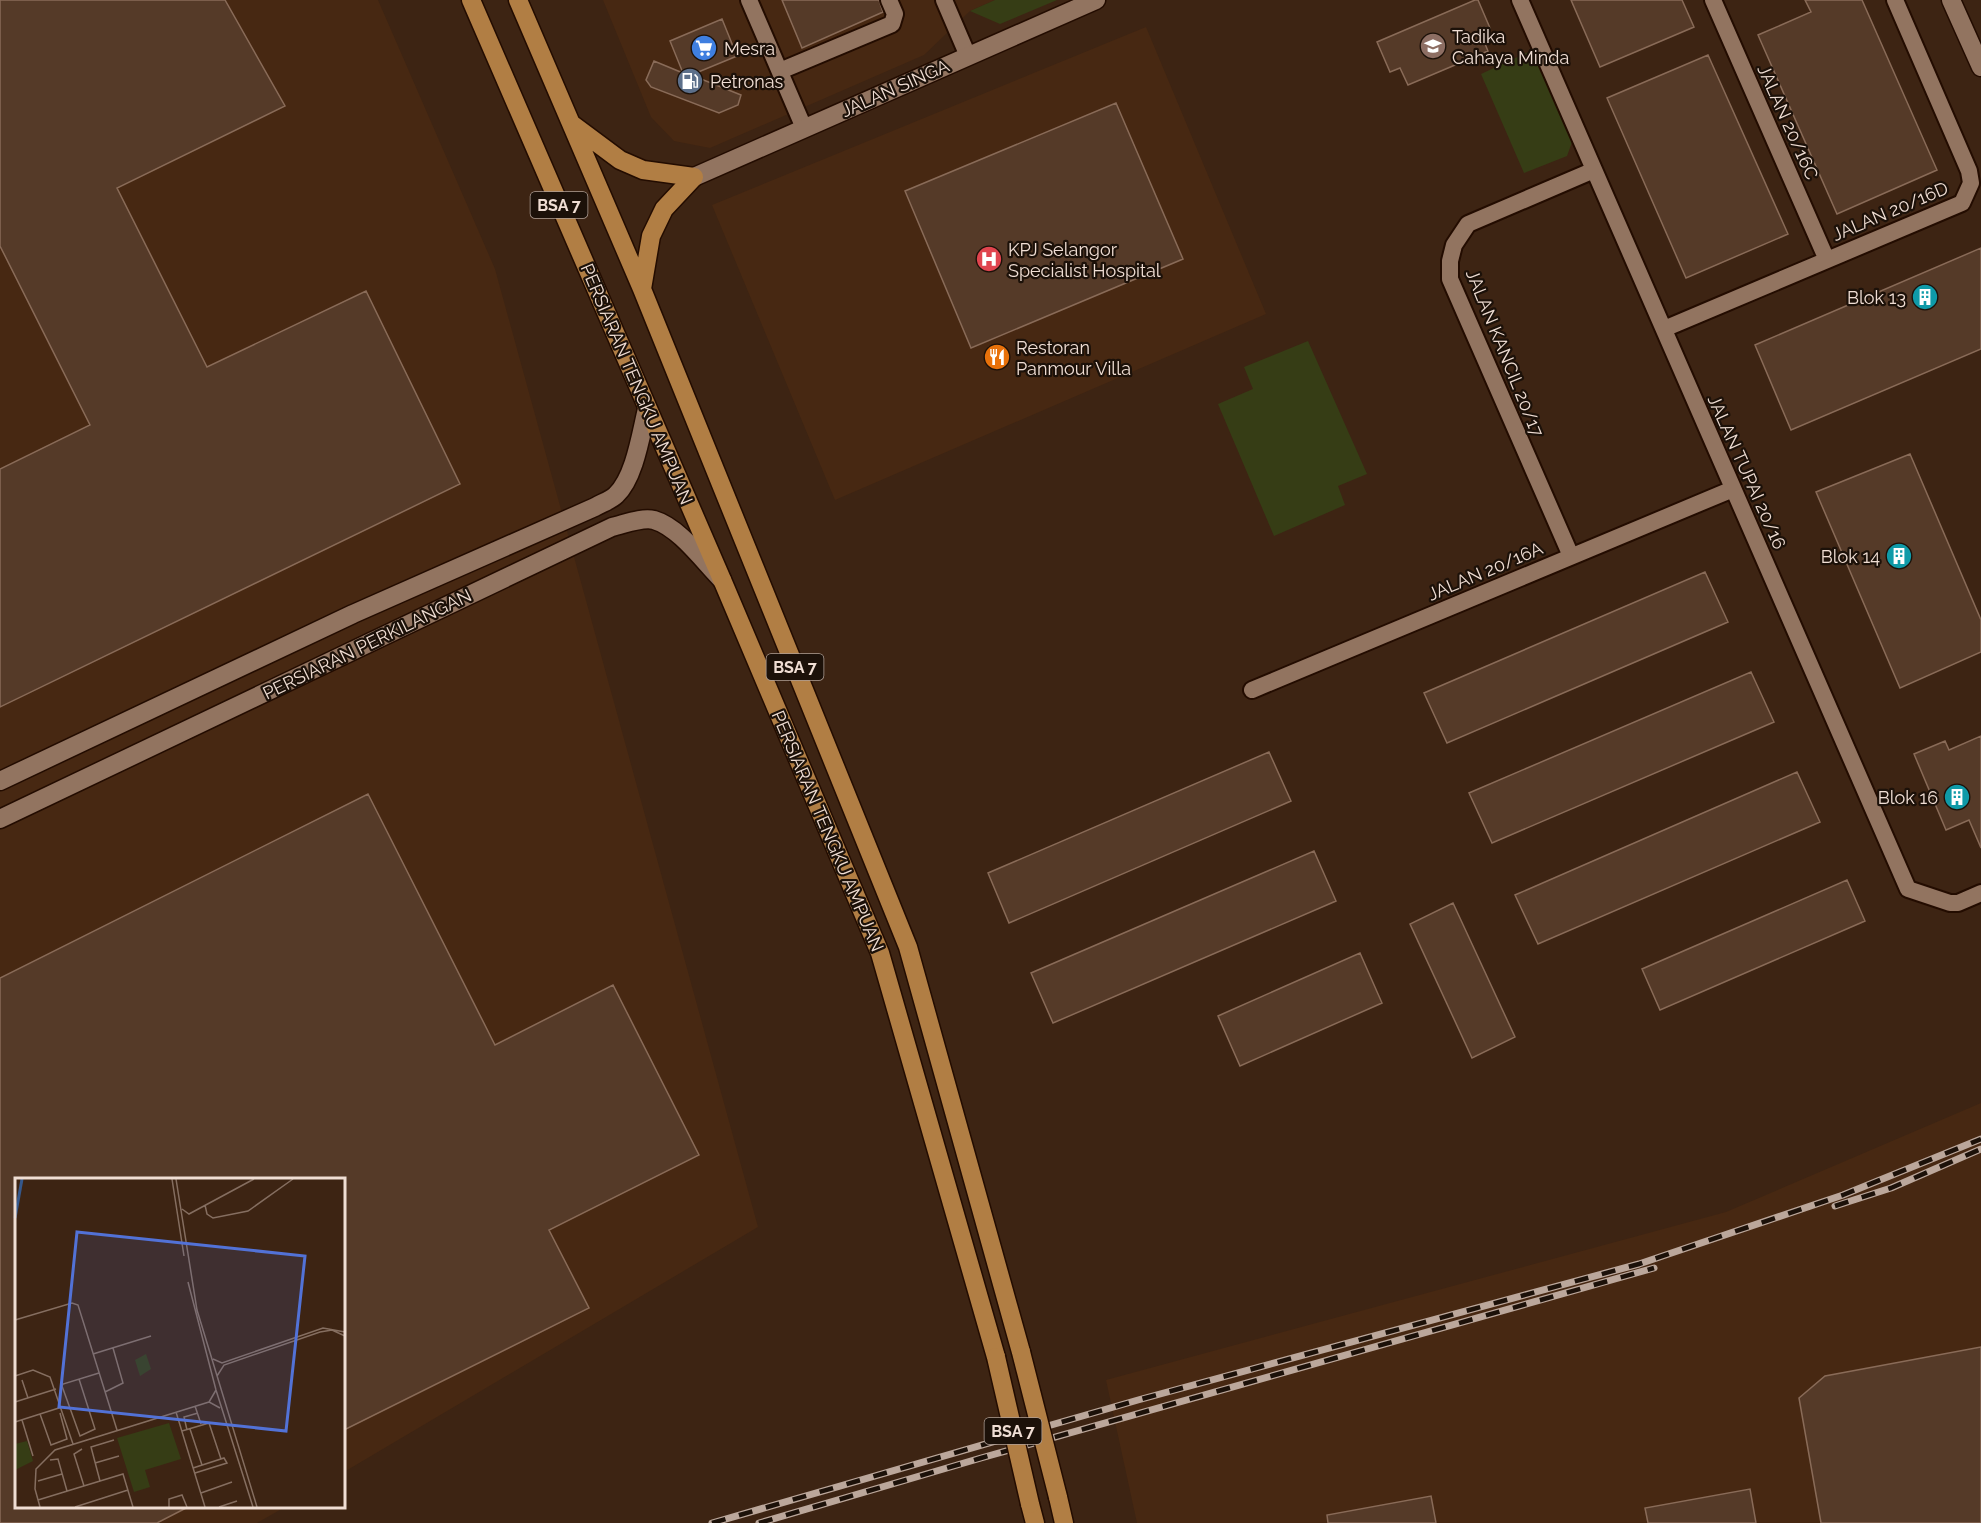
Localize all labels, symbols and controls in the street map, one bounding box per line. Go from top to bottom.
place label: Tadika Cahaya Minda [1452,26,1569,68]
school or university icon: Tadika Cahaya Minda [1418,31,1448,61]
supermarket icon: Mesra [689,33,719,63]
place label: Mesra [724,38,775,59]
street label: JALAN SINGA [838,55,952,121]
street label: JALAN 20/16C [1753,61,1823,183]
fuel station icon: Petronas [675,66,705,96]
place label: Petronas [710,71,784,92]
street label: JALAN 20/16D [1829,177,1951,245]
road number: BSA 7 [530,192,588,218]
place label: KPJ Selangor Specialist Hospital [1008,239,1161,281]
hospital icon: KPJ Selangor Specialist Hospital [974,244,1004,274]
street label: PERSIARAN TENGKU AMPUAN [577,260,697,508]
street label: JALAN KANCIL 20/17 [1462,266,1548,440]
building icon: Blok 13 [1910,282,1940,312]
place label: Blok 13 [1847,287,1906,308]
place label: Restoran Panmour Villa [1016,337,1131,379]
restaurant icon: Restoran Panmour Villa [982,342,1012,372]
street label: JALAN TUPAI 20/16 [1704,392,1791,552]
street label: JALAN 20/16A [1424,537,1546,605]
building icon: Blok 14 [1884,541,1914,571]
place label: Blok 14 [1821,546,1880,567]
street label: PERSIARAN PERKILANGAN [259,584,475,704]
road number: BSA 7 [766,654,824,680]
street label: PERSIARAN TENGKU AMPUAN [768,707,888,955]
building icon: Blok 16 [1942,782,1972,812]
place label: Blok 16 [1878,787,1938,808]
inset map [15,1178,345,1508]
road number: BSA 7 [984,1418,1042,1444]

